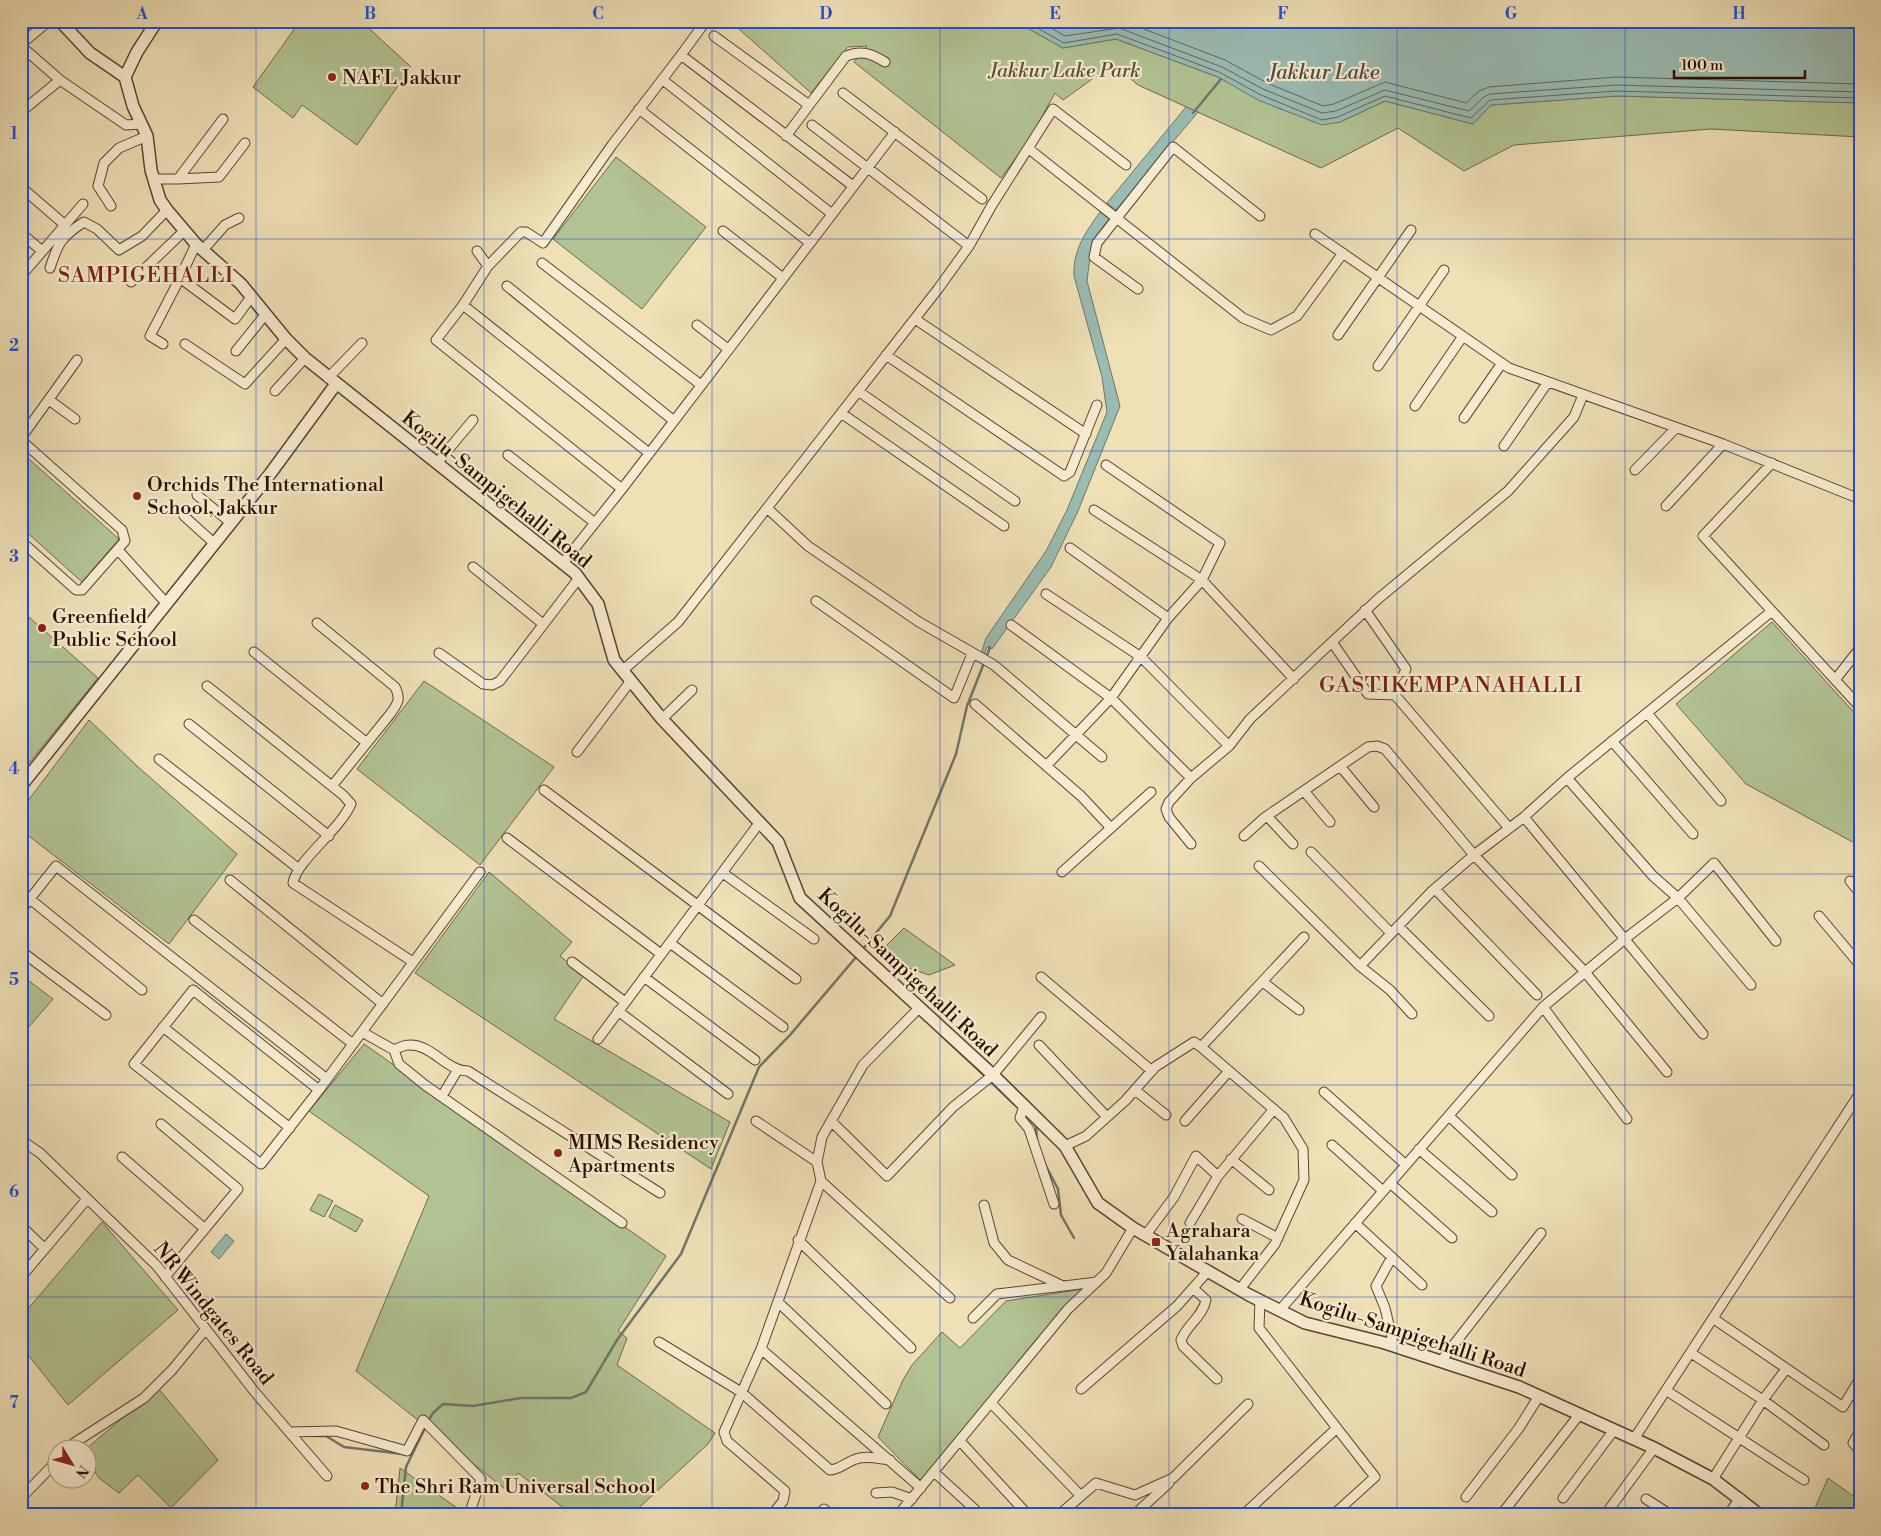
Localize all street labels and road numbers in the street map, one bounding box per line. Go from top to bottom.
street label: Kogilu-Sampigehalli Road [396,406,596,575]
street label: Kogilu-Sampigehalli Road [812,883,1003,1063]
street label: NR Windgates Road [147,1237,279,1391]
street label: Kogilu-Sampigehalli Road [1296,1287,1530,1384]

